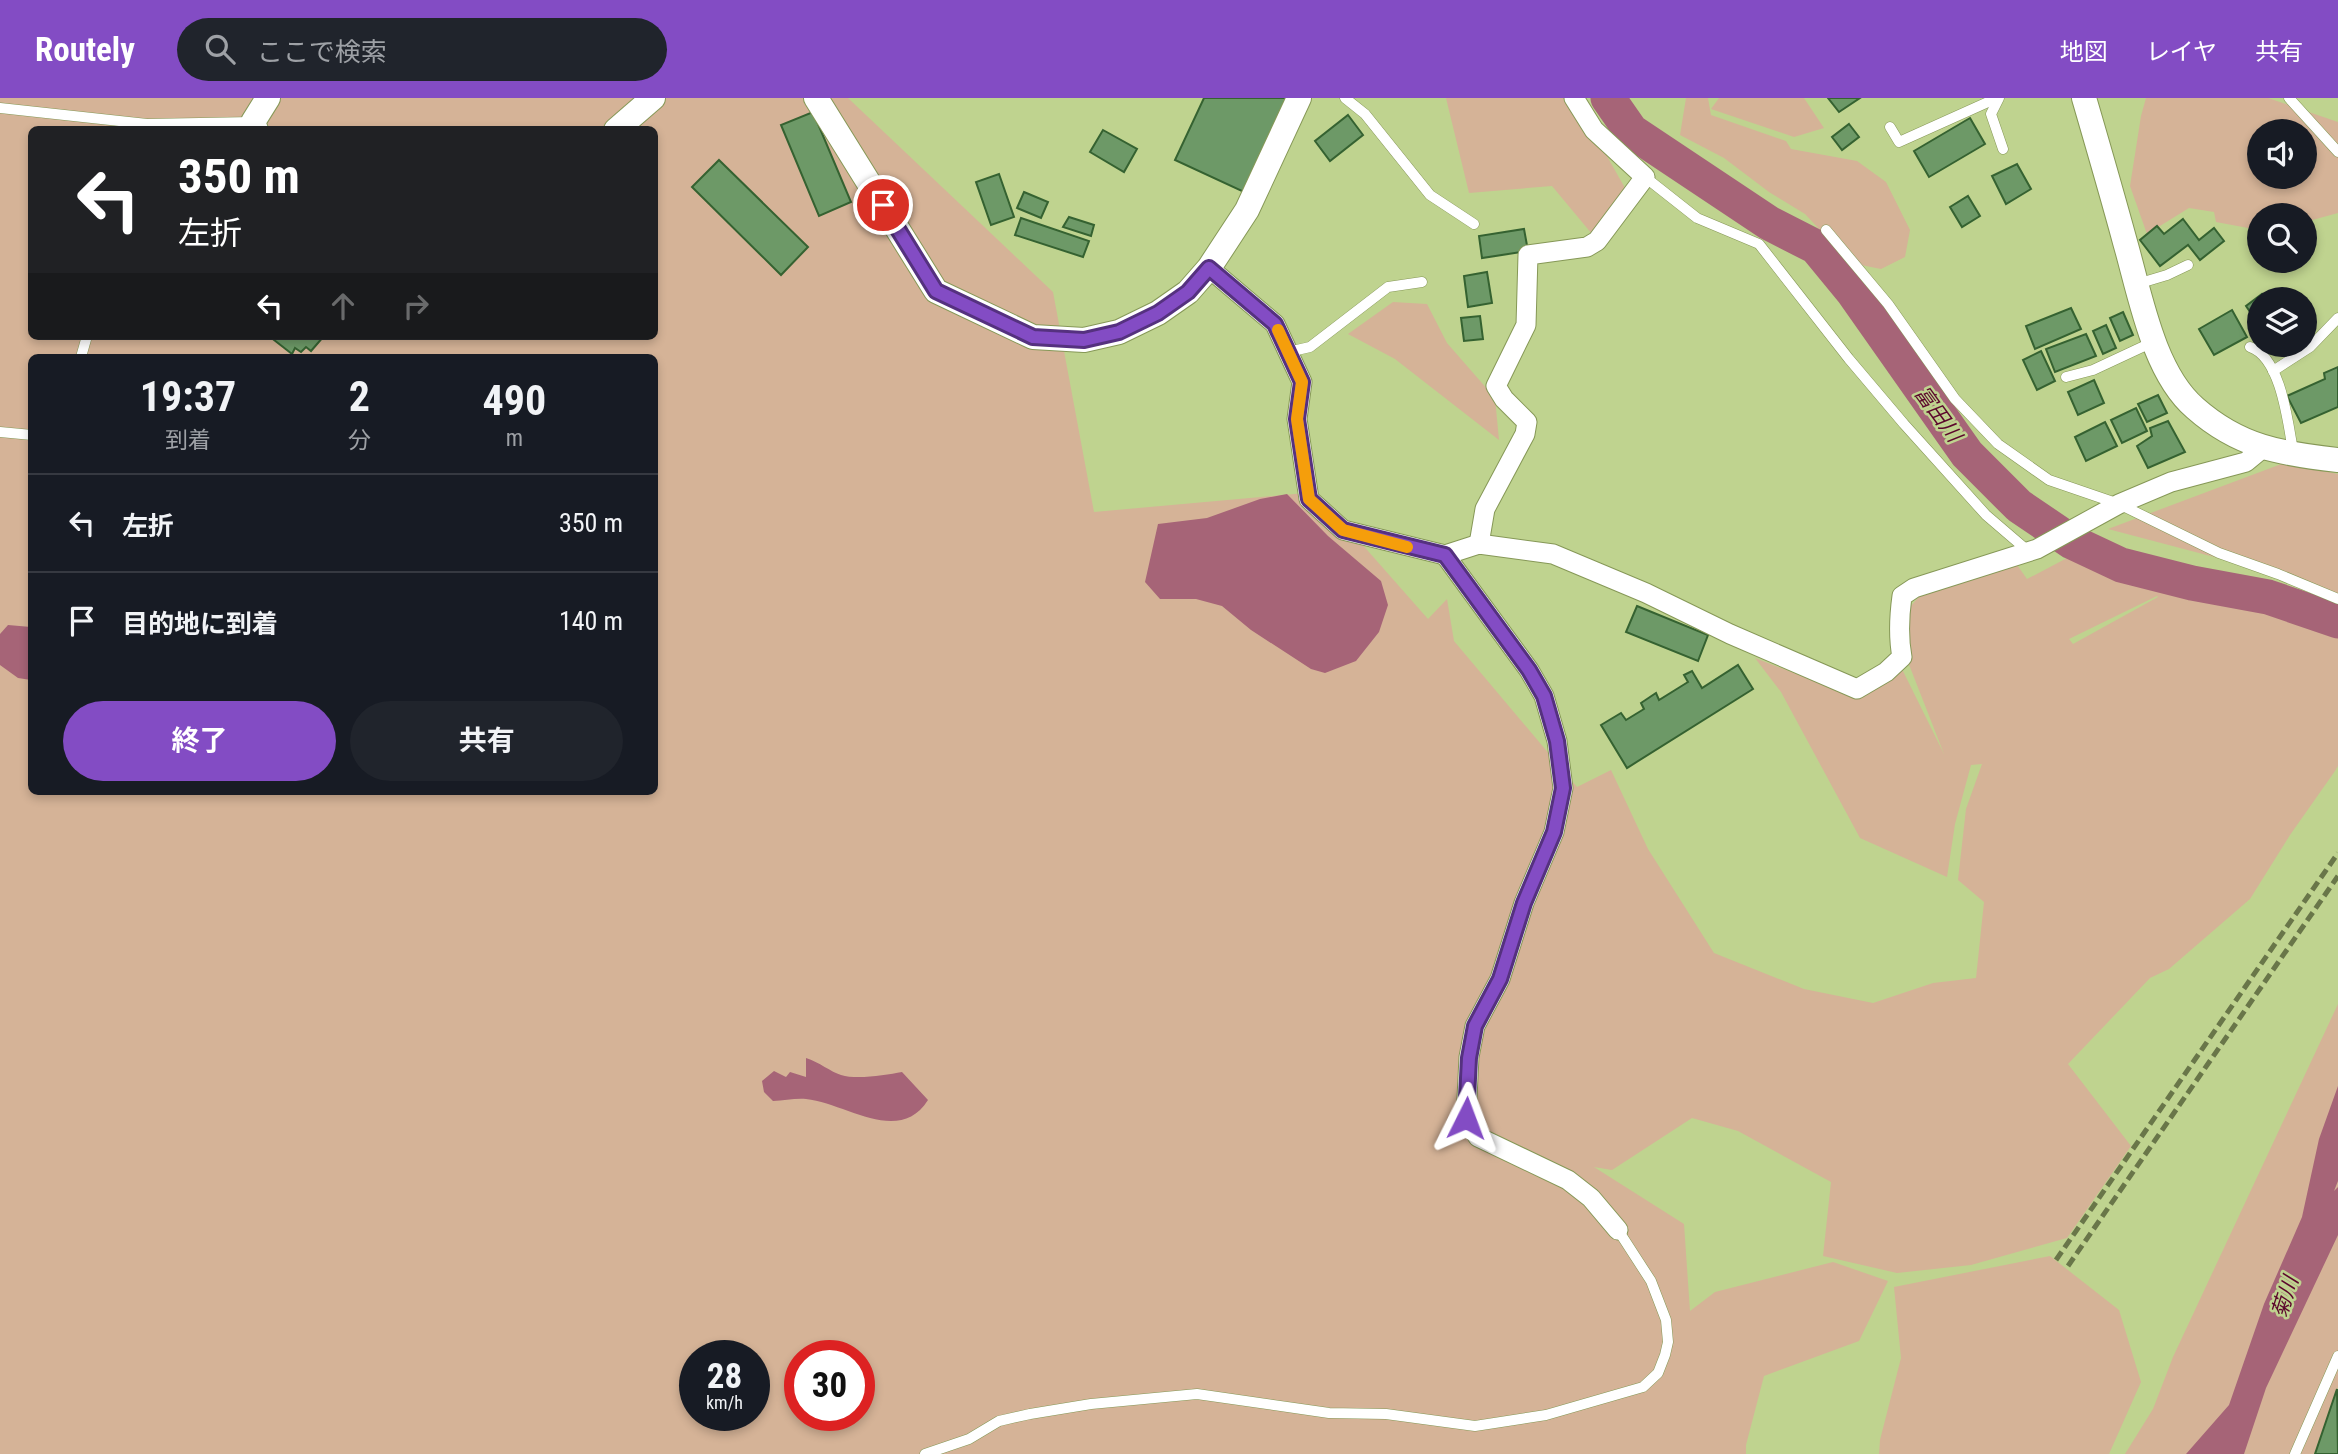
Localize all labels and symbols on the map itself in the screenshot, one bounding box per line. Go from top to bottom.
pin [853,175,913,235]
water label: 富田川 [1910,381,1967,448]
position arrow [1429,1081,1503,1155]
water label: 菊川 [2267,1271,2304,1321]
speed limit sign: 30 [784,1340,875,1431]

